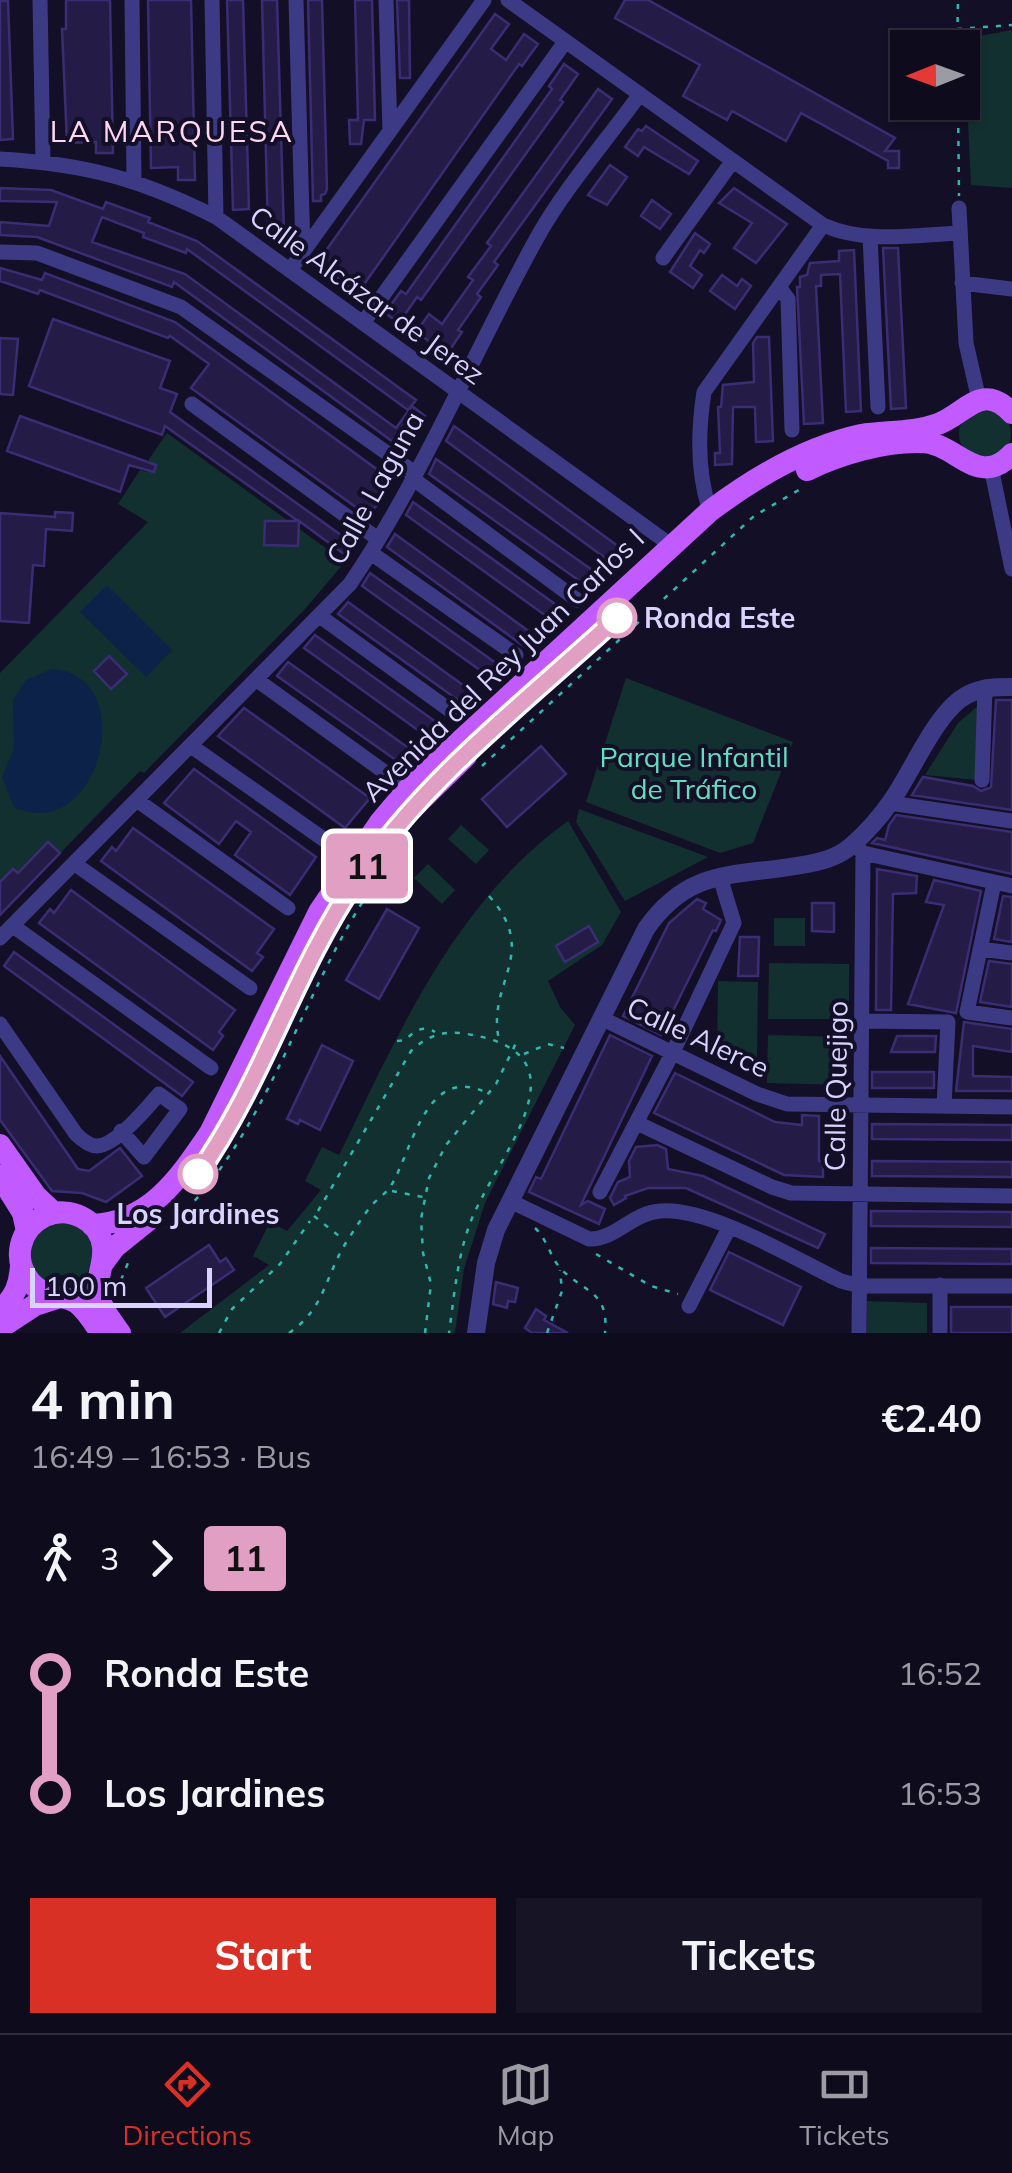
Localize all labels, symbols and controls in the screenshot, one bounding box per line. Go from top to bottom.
north arrow [890,30,980,120]
map controls [890,30,980,120]
district label: LA MARQUESA [50,112,294,150]
street label: Calle Alcázar de Jerez [243,198,491,391]
street label: Calle Laguna [318,405,431,570]
street label: Avenida del Rey Juan Carlos I [354,521,651,809]
marker: Ronda Este [598,599,636,637]
place label: Ronda Este [644,600,795,635]
park label: Parque Infantil de Tráfico [599,739,789,806]
line badge: 11 [322,834,412,898]
text: 11 [346,844,388,888]
street label: Calle Alerce [622,988,775,1085]
street label: Calle Quejigo [817,1000,854,1172]
marker: Los Jardines [179,1155,217,1193]
place label: Los Jardines [116,1196,280,1231]
scale bar [30,1263,212,1308]
text: 100 m [45,1268,127,1303]
text: 4 min [30,1364,175,1433]
text: €2.40 [881,1394,982,1442]
text: 16:49 – 16:53 · Bus [30,1436,311,1476]
icon: walk [30,1531,85,1586]
icon: forward [134,1531,189,1586]
text: 11 [224,1536,266,1580]
text: 3 [100,1538,119,1578]
text: Ronda Este [104,1649,309,1697]
text: 16:52 [898,1653,982,1693]
text: Los Jardines [104,1769,325,1817]
text: 16:53 [898,1773,982,1813]
button: Start [30,1898,496,2013]
button: Tickets [516,1898,982,2013]
tab: Directions [122,2057,252,2152]
tab: Map [497,2057,554,2152]
tab: Tickets [799,2057,890,2152]

